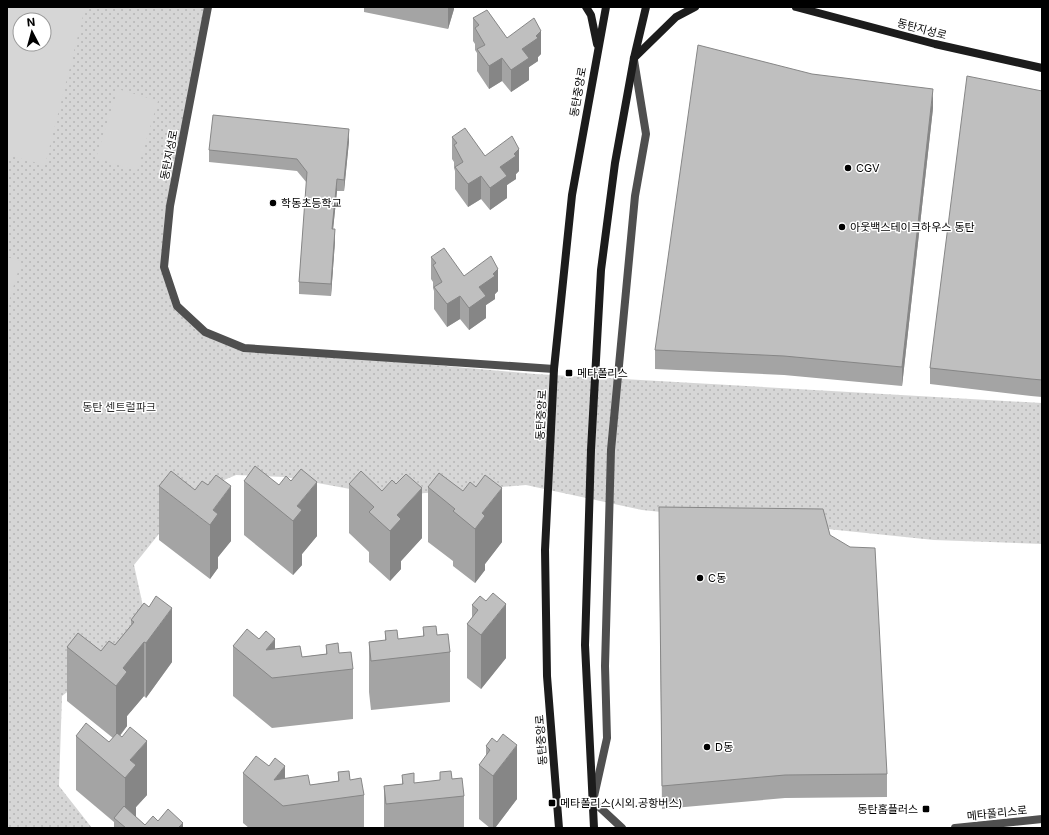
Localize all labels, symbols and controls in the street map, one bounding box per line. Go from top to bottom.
north arrow [12,12,52,52]
text: N [26,15,36,29]
street label: 동탄지성로 [896,16,948,42]
street label: 동탄중앙로 [567,66,589,118]
street label: 동탄지성로 [157,129,181,181]
place label: CGV [856,161,880,175]
marker: CGV [843,163,853,173]
place label: 학동초등학교 [281,196,342,210]
marker: 학동초등학교 [268,198,278,208]
place label: 아웃백스테이크하우스 동탄 [850,220,975,234]
marker: 아웃백스테이크하우스 동탄 [837,222,847,232]
place label: 메타폴리스 [577,366,628,380]
marker: 메타폴리스 [564,368,574,378]
street label: 동탄중앙로 [533,389,549,441]
park label: 동탄 센트럴파크 [82,400,156,414]
place label: C동 [708,571,726,585]
marker: C동 [695,573,705,583]
street label: 동탄중앙로 [532,714,550,766]
place label: D동 [715,740,733,754]
marker: D동 [702,742,712,752]
place label: 메타폴리스(시외.공항버스) [560,796,683,810]
marker: 메타폴리스(시외.공항버스) [547,798,557,808]
place label: 동탄홈플러스 [857,802,918,816]
street label: 메타폴리스로 [966,803,1028,823]
marker: 동탄홈플러스 [921,804,931,814]

